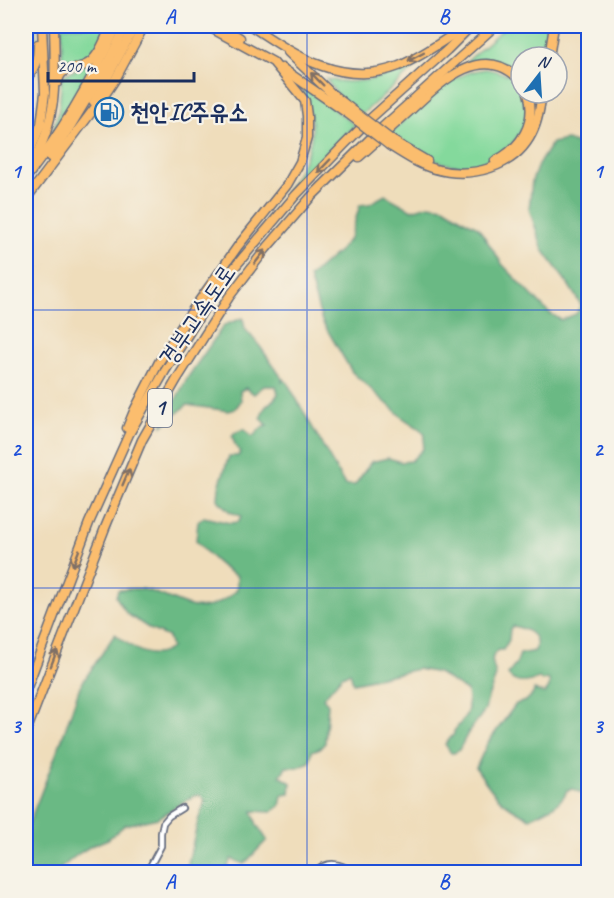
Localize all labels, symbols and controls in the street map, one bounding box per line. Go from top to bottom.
text: A [165,4,177,29]
text: B [439,4,451,29]
scale bar [48,45,194,83]
north arrow [509,45,569,105]
text: N [535,51,554,74]
one-way arrow [408,52,426,63]
text: 200 m [57,55,98,77]
one-way arrow [309,72,324,86]
fuel station icon: 천안IC주유소 [93,96,125,128]
place label: 천안IC주유소 [130,97,248,127]
one-way arrow [317,158,331,173]
text: 1 [12,159,23,184]
text: 1 [594,159,605,184]
one-way arrow [253,250,266,266]
street label: 경부고속도로 [152,259,242,371]
road number: 1 [148,389,172,427]
text: 2 [12,437,23,462]
text: 2 [594,437,605,462]
one-way arrow [121,468,132,487]
one-way arrow [70,549,81,567]
one-way arrow [49,650,60,668]
text: 3 [12,714,23,739]
text: 3 [594,714,605,739]
text: A [165,869,177,894]
text: B [439,869,451,894]

